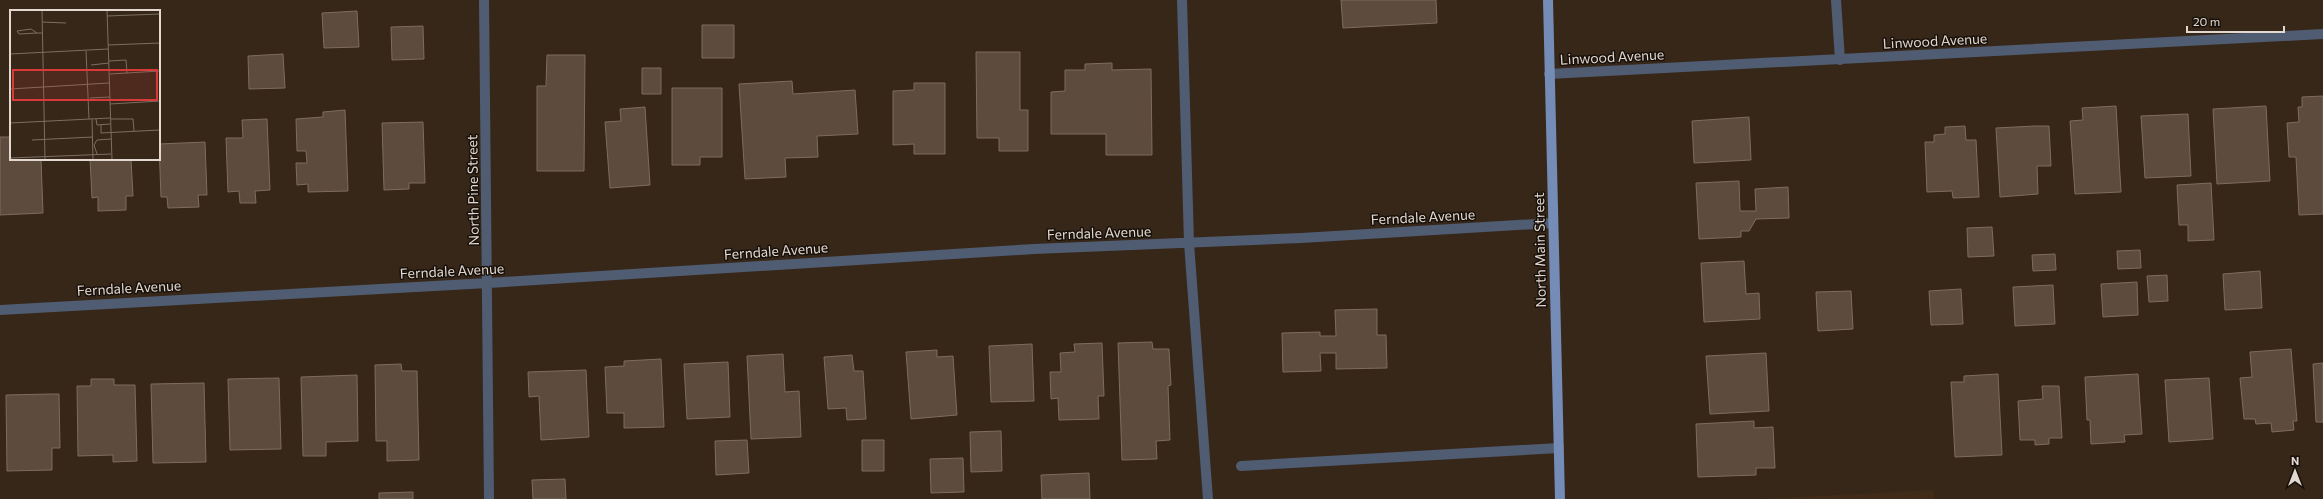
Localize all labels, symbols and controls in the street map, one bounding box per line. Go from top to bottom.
scale bar [2187,8,2284,34]
inset map [10,10,160,160]
text: 20 m [2193,14,2220,28]
street label: Linwood Avenue [1882,29,1988,52]
street label: Linwood Avenue [1559,45,1665,68]
street label: North Pine Street [463,134,482,246]
street label: North Main Street [1530,192,1549,308]
street label: Ferndale Avenue [1370,205,1476,228]
street label: Ferndale Avenue [1046,222,1151,243]
street label: Ferndale Avenue [723,238,829,263]
street label: Ferndale Avenue [399,259,505,282]
street label: Ferndale Avenue [76,276,182,299]
north arrow [2275,451,2315,491]
text: N [2291,454,2299,467]

